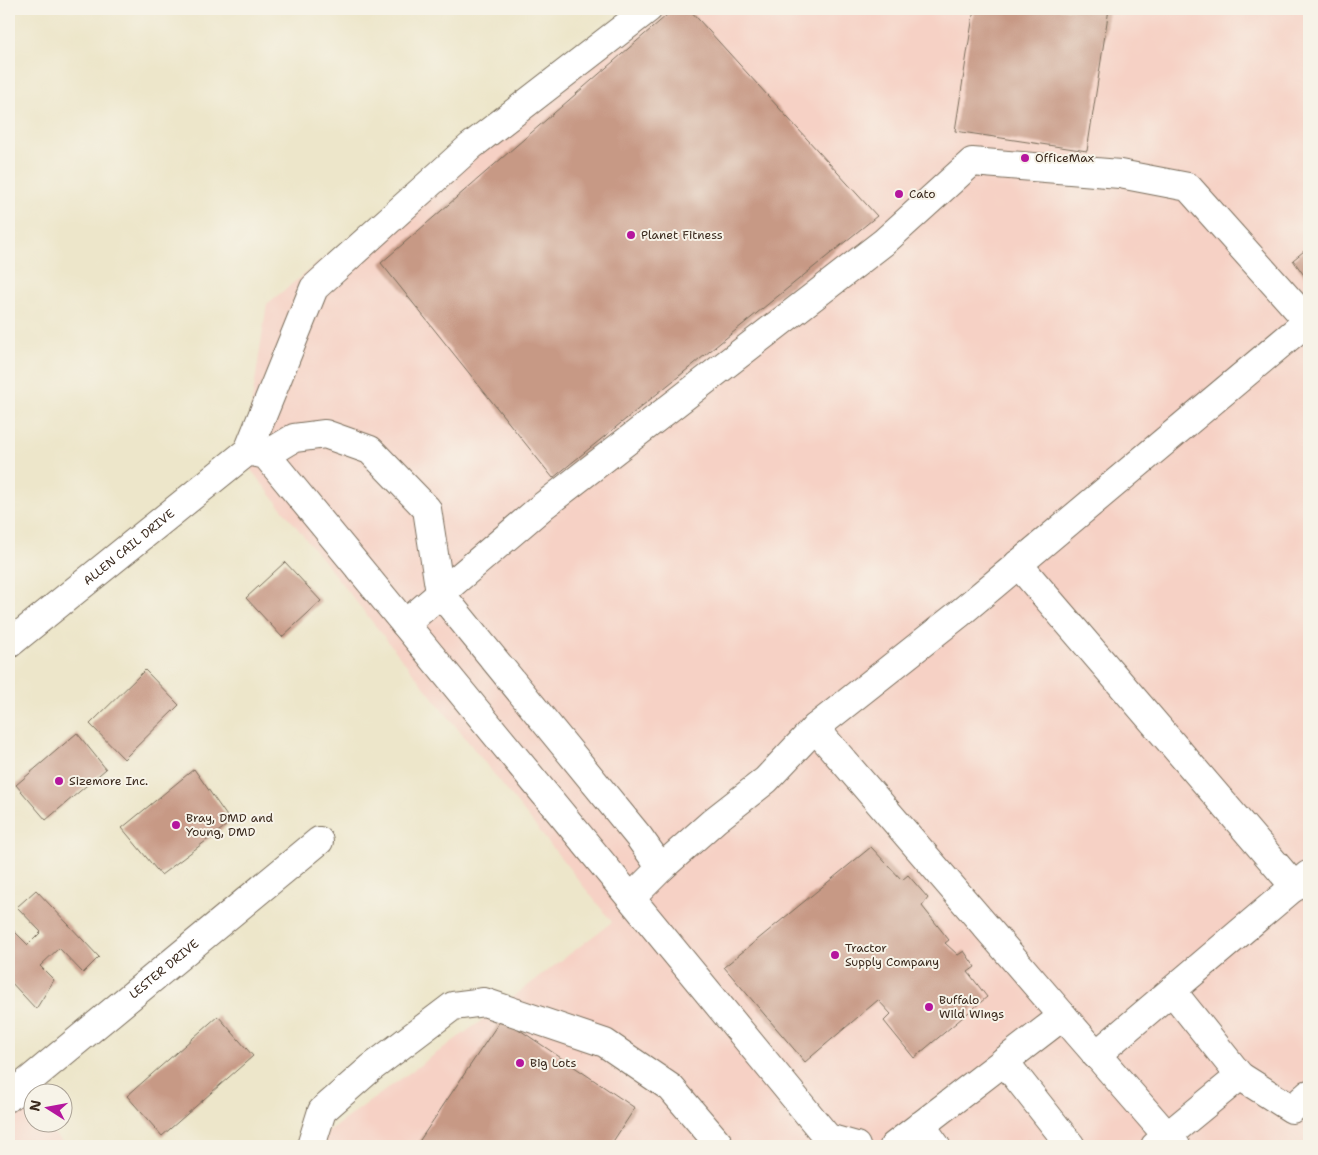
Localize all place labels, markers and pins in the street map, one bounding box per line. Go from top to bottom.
place label: OfficeMax [1035,150,1094,166]
marker: OfficeMax [1019,152,1031,164]
place label: Cato [909,186,936,202]
marker: Cato [893,188,905,200]
place label: Planet Fitness [641,227,723,243]
marker: Planet Fitness [625,229,637,241]
place label: Sizemore Inc. [69,773,148,789]
marker: Sizemore Inc. [53,775,65,787]
place label: Bray, DMD and Young, DMD [186,810,273,840]
marker: Bray, DMD and Young, DMD [170,819,182,831]
place label: Tractor Supply Company [845,940,939,970]
marker: Tractor Supply Company [829,949,841,961]
place label: Buffalo Wild Wings [939,992,1004,1022]
marker: Buffalo Wild Wings [923,1001,935,1013]
place label: Big Lots [530,1055,577,1071]
marker: Big Lots [514,1057,526,1069]

